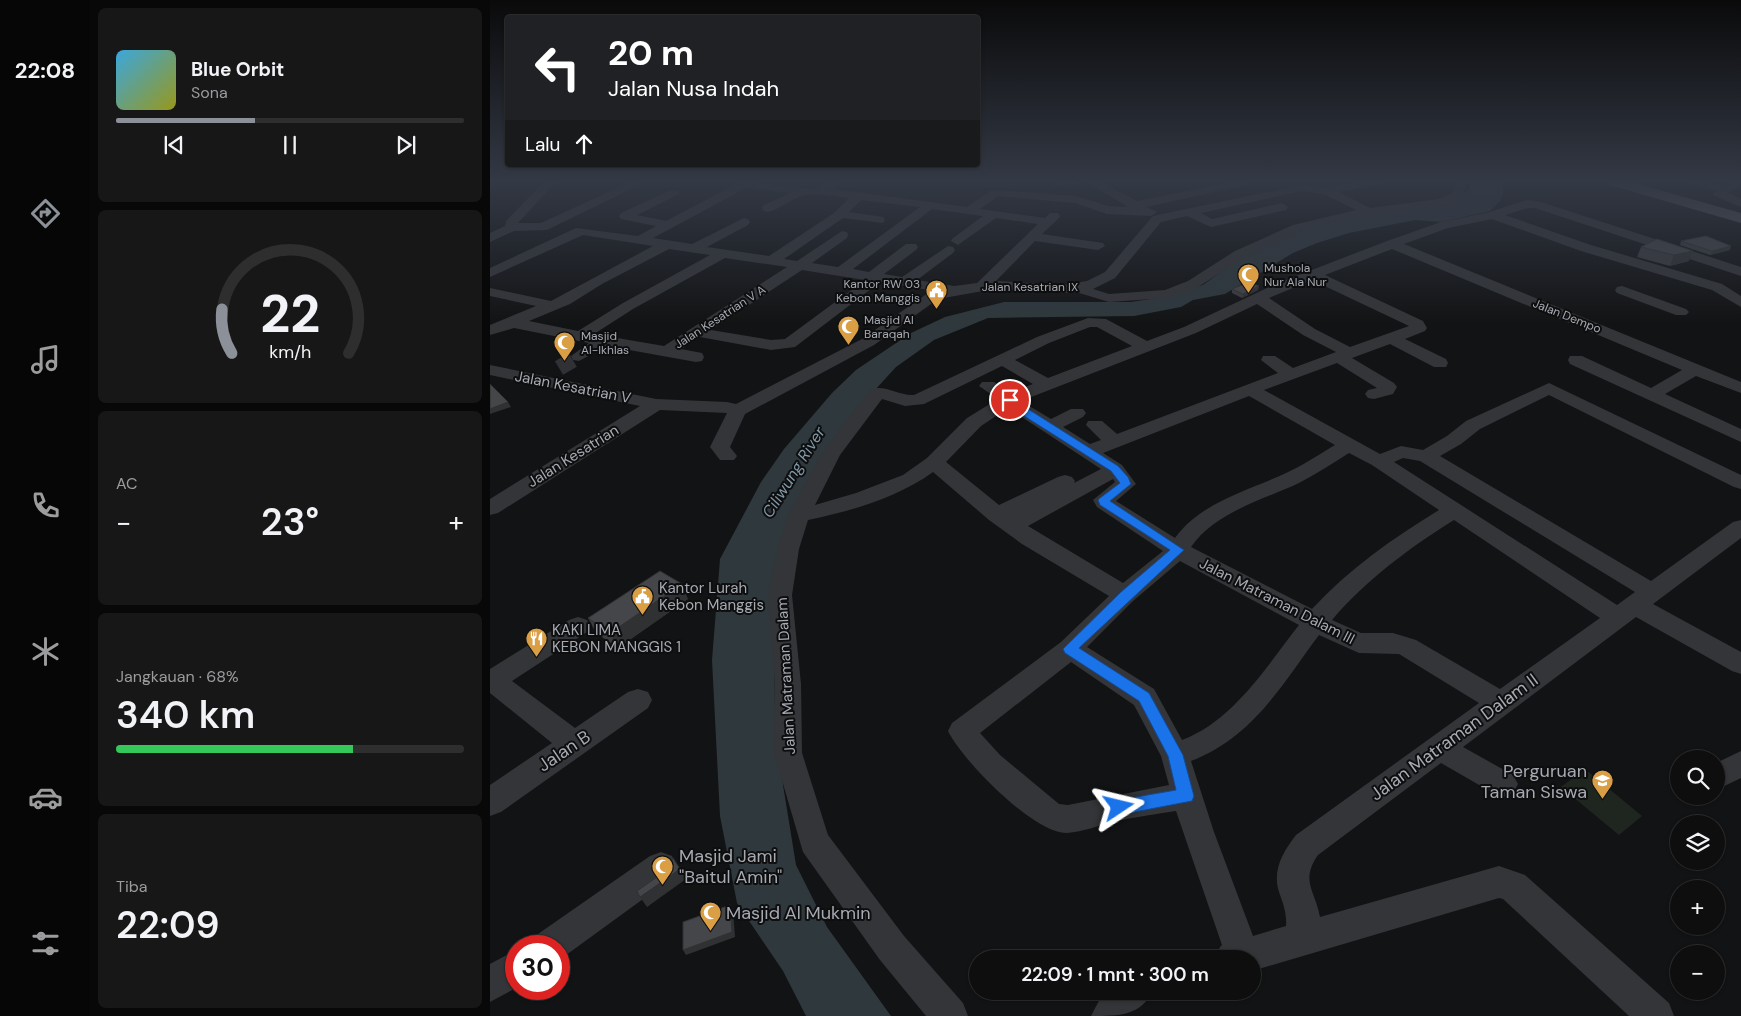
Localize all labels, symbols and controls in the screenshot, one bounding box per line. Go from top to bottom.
text: 20 m [608,30,694,76]
icon: left [525,35,590,100]
text: 22:08 [15,56,75,85]
text: Blue Orbit [191,57,284,82]
text: Jalan Nusa Indah [608,74,779,103]
text: Sona [191,82,228,103]
icon: ahead [570,130,598,158]
icon: previous [160,131,188,159]
icon: pause [276,131,304,159]
icon: next [392,131,420,159]
text: Lalu [525,132,560,157]
icon: directions [28,196,63,231]
place label: Mushola Nur Ala Nur [1264,260,1327,290]
mosque icon: Mushola Nur Ala Nur [1236,263,1260,294]
place label: Kantor RW 03 Kebon Manggis [836,276,920,306]
public building icon: Kantor RW 03 Kebon Manggis [924,279,948,310]
street label: Jalan Kesatrian IX [982,279,1078,295]
text: 22 [260,280,320,348]
street label: Jalan Kesatrian V A [671,282,769,352]
street label: Jalan Dempo [1531,295,1603,337]
place label: Masjid Al Baraqah [864,312,914,342]
mosque icon: Masjid Al Baraqah [836,315,860,346]
place label: Masjid Al-Ikhlas [581,328,629,358]
mosque icon: Masjid Al-Ikhlas [553,331,577,362]
text: km/h [269,340,311,364]
icon: music [28,342,63,377]
street label: Jalan Kesatrian V [513,366,633,408]
pin [989,379,1031,421]
icon: arrive [996,386,1024,414]
street label: Jalan Kesatrian [524,420,622,492]
water label: Ciliwung River [757,422,830,522]
text: AC [116,473,137,494]
icon: phone [28,488,63,523]
text: 23° [261,497,319,547]
text: − [116,504,131,541]
text: + [449,504,464,541]
street label: Jalan Matraman Dalam III [1196,553,1358,649]
place label: Kantor Lurah Kebon Manggis [659,578,764,615]
public building icon: Kantor Lurah Kebon Manggis [631,585,655,616]
street label: Jalan Matraman Dalam [772,597,800,755]
place label: KAKI LIMA KEBON MANGGIS 1 [552,620,681,657]
restaurant icon: KAKI LIMA KEBON MANGGIS 1 [524,627,548,658]
icon: climate [28,634,63,669]
text: Jangkauan · 68% [116,666,239,687]
street label: Jalan Matraman Dalam II [1365,668,1543,806]
text: 340 km [116,690,255,740]
street label: Jalan B [533,725,595,777]
map controls [1670,750,1725,1000]
button: search [1670,750,1725,805]
place label: Perguruan Taman Siswa [1481,759,1587,804]
school or university icon: Perguruan Taman Siswa [1591,769,1615,800]
icon: car [28,780,63,815]
position arrow [1092,780,1144,832]
button: layers [1670,815,1725,870]
place label: Masjid Jami "Baitul Amin" [679,844,782,889]
mosque icon: Masjid Jami "Baitul Amin" [651,854,675,885]
text: Tiba [116,876,148,897]
button: + [1670,880,1725,935]
text: 22:09 [116,900,220,950]
mosque icon: Masjid Al Mukmin [698,901,722,932]
place label: Masjid Al Mukmin [726,901,871,925]
icon: filters [28,926,63,961]
speed limit sign: 30 [505,935,570,1000]
button: − [1670,945,1725,1000]
text: 22:09 · 1 mnt · 300 m [1021,962,1209,987]

